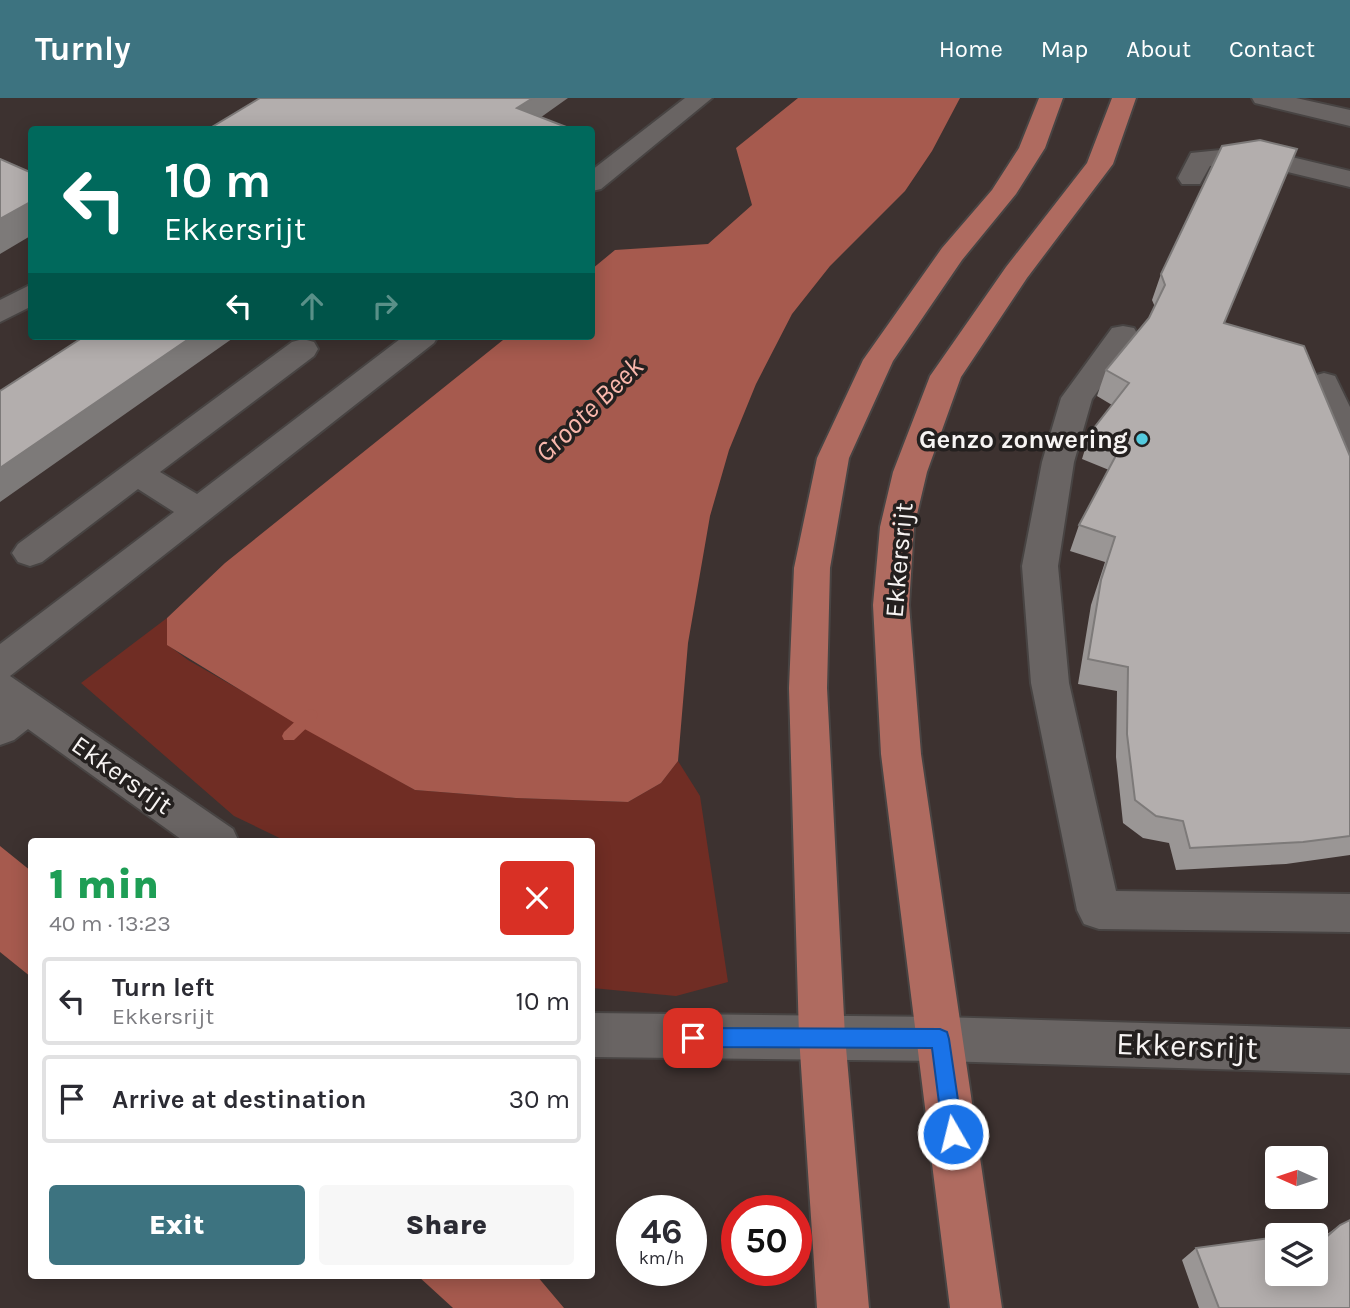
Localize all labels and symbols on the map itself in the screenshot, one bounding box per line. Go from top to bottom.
water label: Groote Beek [528,349,651,469]
place label: Genzo zonwering [919,424,1128,455]
marker: Genzo zonwering [1134,431,1150,447]
street label: Ekkersrijt [879,501,919,619]
street label: Ekkersrijt [66,729,178,821]
pin [663,1008,723,1068]
street label: Ekkersrijt [1115,1025,1259,1067]
position arrow [916,1097,990,1171]
north arrow [1265,1146,1328,1209]
speed limit sign: 50 [721,1195,812,1286]

